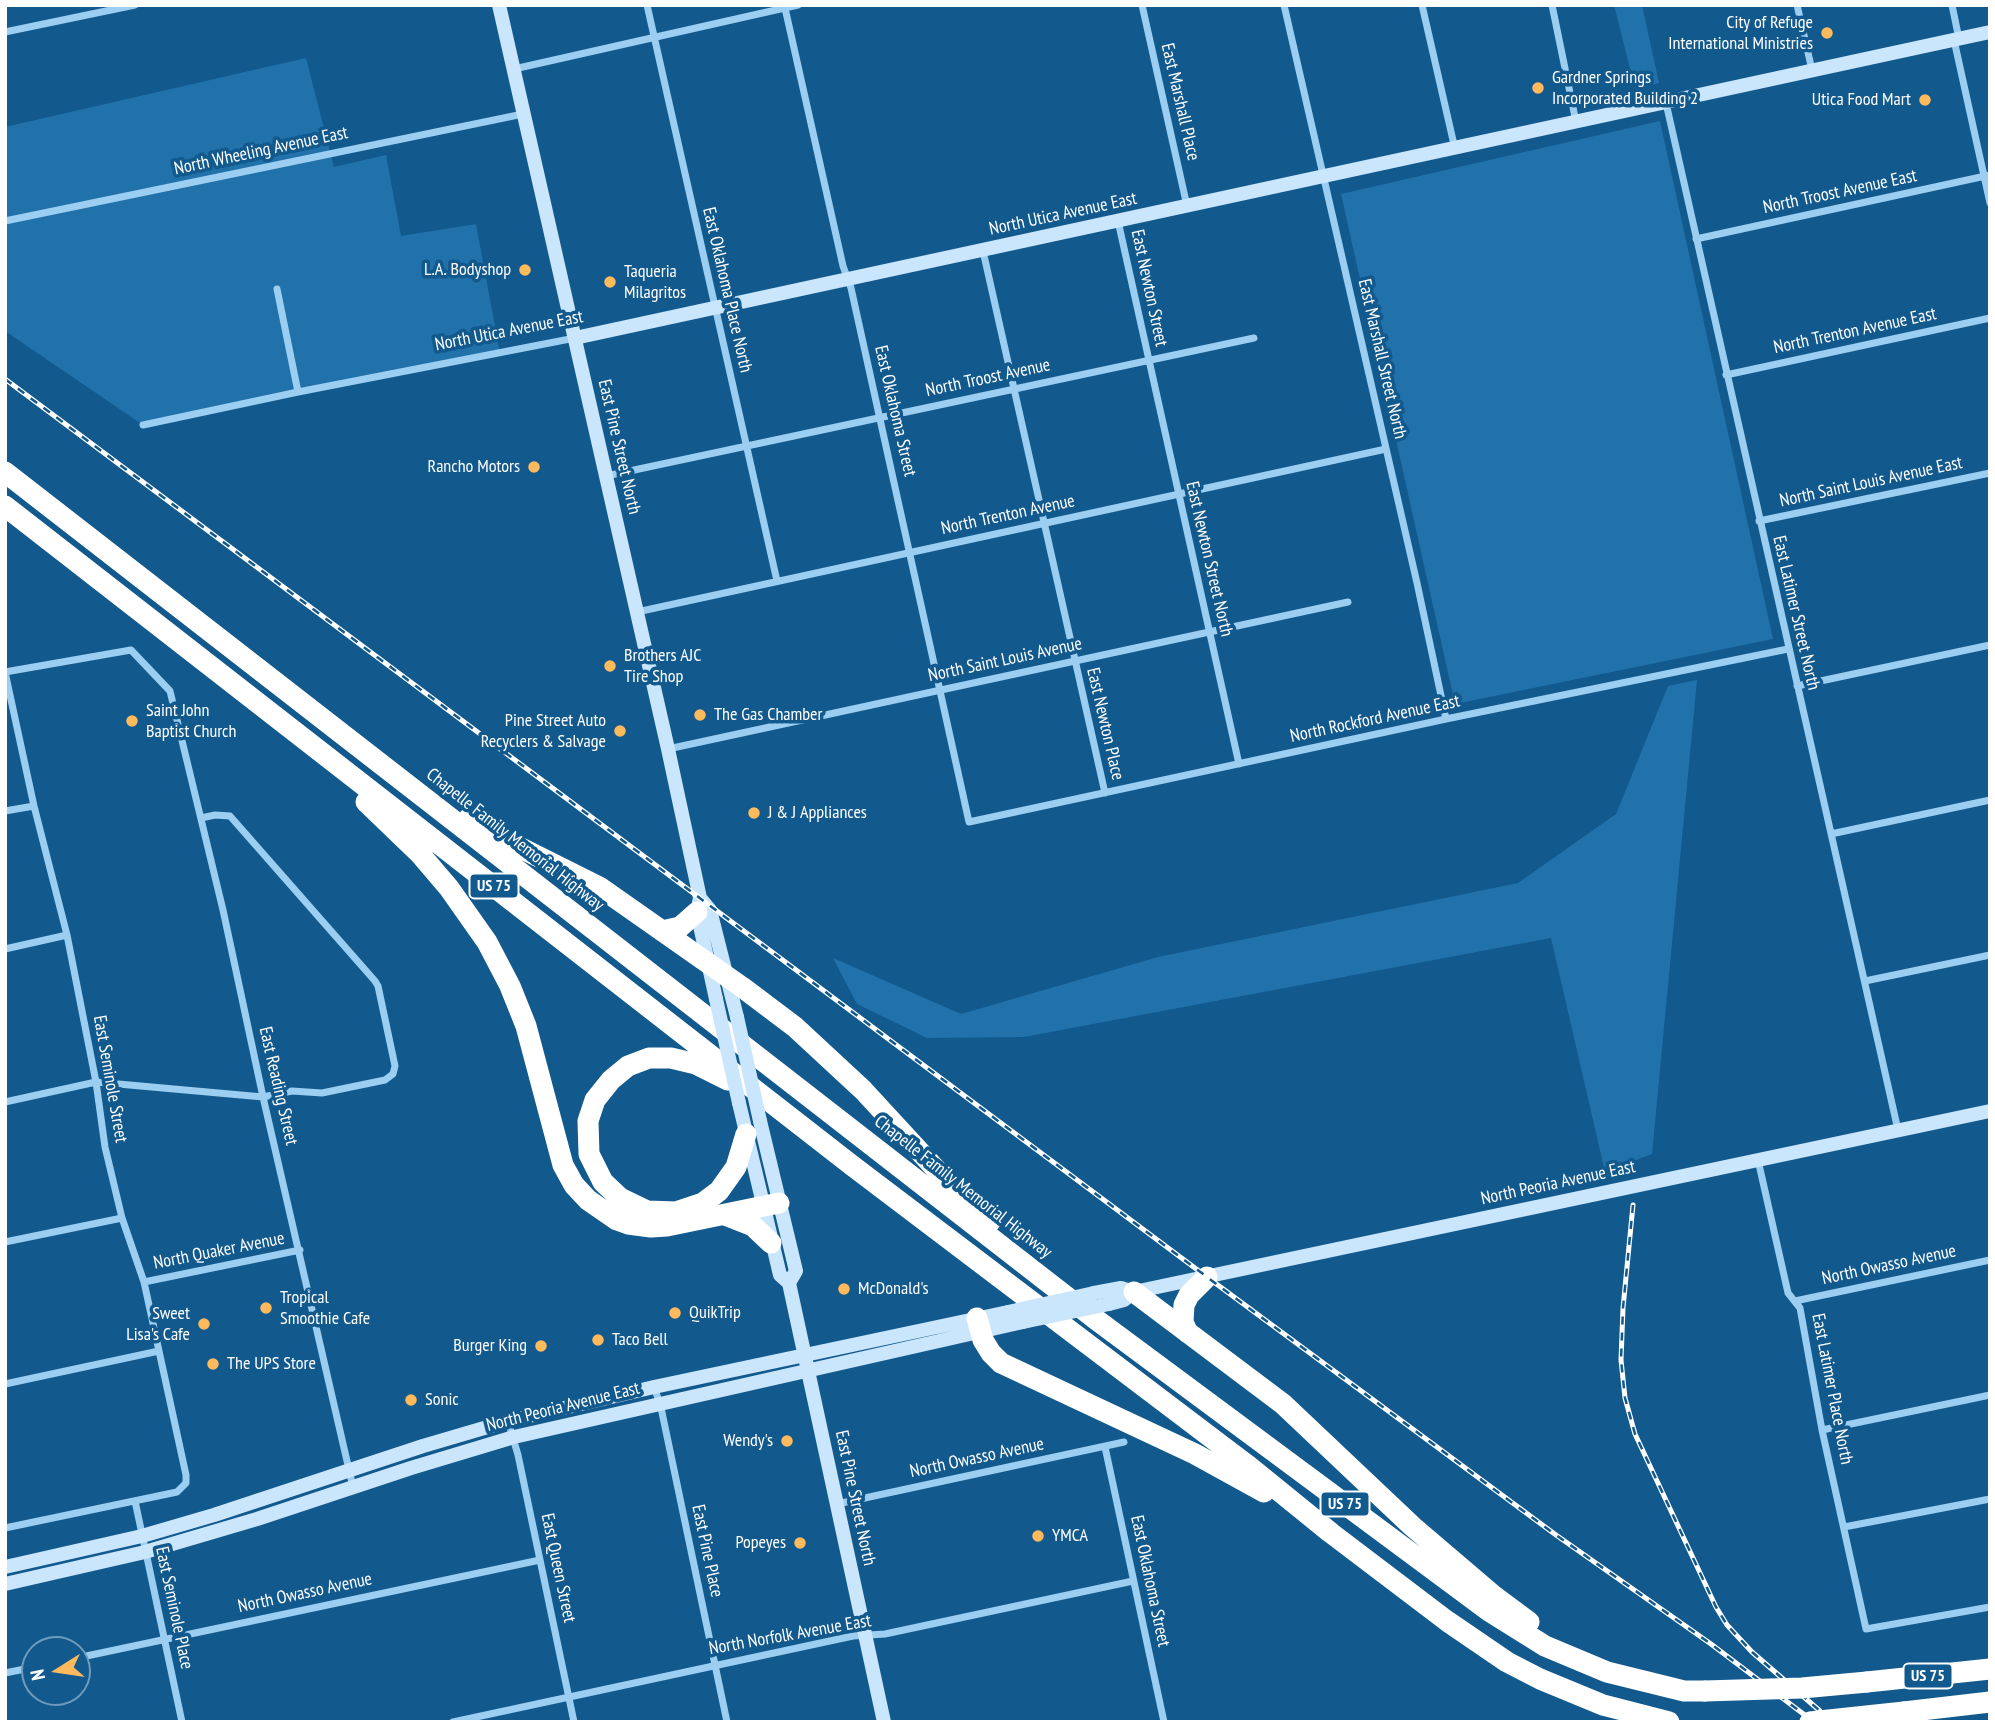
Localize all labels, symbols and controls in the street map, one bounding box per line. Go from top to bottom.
place label: City of Refuge International Ministries [1668,12,1813,54]
marker: City of Refuge International Ministries [1819,25,1835,41]
street label: East Marshall Place [1156,41,1204,163]
place label: Gardner Springs Incorporated Building 2 [1552,67,1698,110]
marker: Gardner Springs Incorporated Building 2 [1530,80,1546,96]
place label: Utica Food Mart [1812,89,1911,111]
marker: Utica Food Mart [1917,92,1933,108]
street label: North Wheeling Avenue East [172,122,350,180]
street label: North Troost Avenue East [1761,165,1919,219]
street label: North Utica Avenue East [987,188,1139,240]
street label: East Oklahoma Place North [697,205,757,375]
street label: East Newton Street [1126,228,1172,348]
place label: L.A. Bodyshop [424,259,511,281]
place label: Taqueria Milagritos [624,261,686,304]
marker: L.A. Bodyshop [517,262,533,278]
marker: Taqueria Milagritos [602,274,618,290]
street label: East Marshall Street North [1353,277,1411,441]
street label: North Trenton Avenue East [1772,303,1938,359]
street label: North Utica Avenue East [433,306,585,356]
street label: East Oklahoma Street [869,343,921,479]
street label: North Troost Avenue [924,354,1052,402]
street label: East Pine Street North [593,377,645,517]
street label: North Saint Louis Avenue East [1778,452,1964,512]
place label: Rancho Motors [427,456,520,478]
marker: Rancho Motors [526,459,542,475]
street label: East Newton Street North [1181,479,1237,639]
street label: North Trenton Avenue [939,490,1077,540]
street label: East Latimer Street North [1768,534,1824,692]
street label: North Saint Louis Avenue [926,633,1084,687]
place label: Brothers AJC Tire Shop [624,645,701,688]
marker: Brothers AJC Tire Shop [602,658,618,674]
street label: East Newton Place [1082,666,1128,782]
street label: North Rockford Avenue East [1288,690,1462,748]
place label: Saint John Baptist Church [146,700,236,742]
place label: The Gas Chamber [714,704,822,726]
marker: The Gas Chamber [692,707,708,723]
place label: Pine Street Auto Recyclers & Salvage [481,710,606,752]
marker: Saint John Baptist Church [124,713,140,729]
marker: Pine Street Auto Recyclers & Salvage [612,723,628,739]
street label: Chapelle Family Memorial Highway [422,764,608,916]
place label: J & J Appliances [768,802,867,824]
marker: J & J Appliances [746,805,762,821]
road number: US 75 [470,874,518,898]
street label: East Seminole Street [88,1014,132,1144]
street label: East Reading Street [254,1025,302,1147]
street label: Chapelle Family Memorial Highway [870,1111,1056,1263]
street label: North Peoria Avenue East [1479,1156,1637,1210]
street label: North Quaker Avenue [152,1228,286,1274]
street label: North Owasso Avenue [1820,1240,1958,1290]
place label: McDonald's [858,1278,929,1300]
marker: McDonald's [836,1281,852,1297]
place label: Tropical Smoothie Cafe [280,1287,370,1330]
marker: Tropical Smoothie Cafe [258,1300,274,1316]
place label: QuikTrip [689,1302,741,1324]
place label: Sweet Lisa's Cafe [126,1303,190,1346]
marker: QuikTrip [667,1305,683,1321]
street label: East Latimer Place North [1807,1312,1857,1466]
marker: Sweet Lisa's Cafe [196,1316,212,1332]
place label: Taco Bell [612,1329,668,1351]
marker: Taco Bell [590,1332,606,1348]
place label: Burger King [453,1335,527,1357]
marker: Burger King [533,1338,549,1354]
place label: The UPS Store [227,1353,316,1375]
marker: The UPS Store [205,1356,221,1372]
street label: North Peoria Avenue East [484,1377,642,1437]
place label: Sonic [425,1389,459,1411]
marker: Sonic [403,1392,419,1408]
street label: East Pine Street North [830,1428,880,1568]
place label: Wendy's [723,1430,773,1452]
marker: Wendy's [779,1433,795,1449]
street label: North Owasso Avenue [908,1433,1046,1483]
road number: US 75 [1320,1492,1370,1516]
street label: East Pine Place [687,1503,727,1599]
street label: East Queen Street [536,1511,580,1625]
street label: East Oklahoma Street [1126,1513,1174,1649]
place label: YMCA [1052,1525,1088,1547]
marker: YMCA [1030,1528,1046,1544]
place label: Popeyes [735,1532,786,1554]
marker: Popeyes [792,1535,808,1551]
street label: East Seminole Place [150,1545,198,1671]
street label: North Owasso Avenue [236,1568,374,1618]
street label: North Norfolk Avenue East [707,1610,873,1660]
north arrow [21,1636,91,1706]
road number: US 75 [1904,1664,1952,1688]
text: N [25,1667,50,1682]

